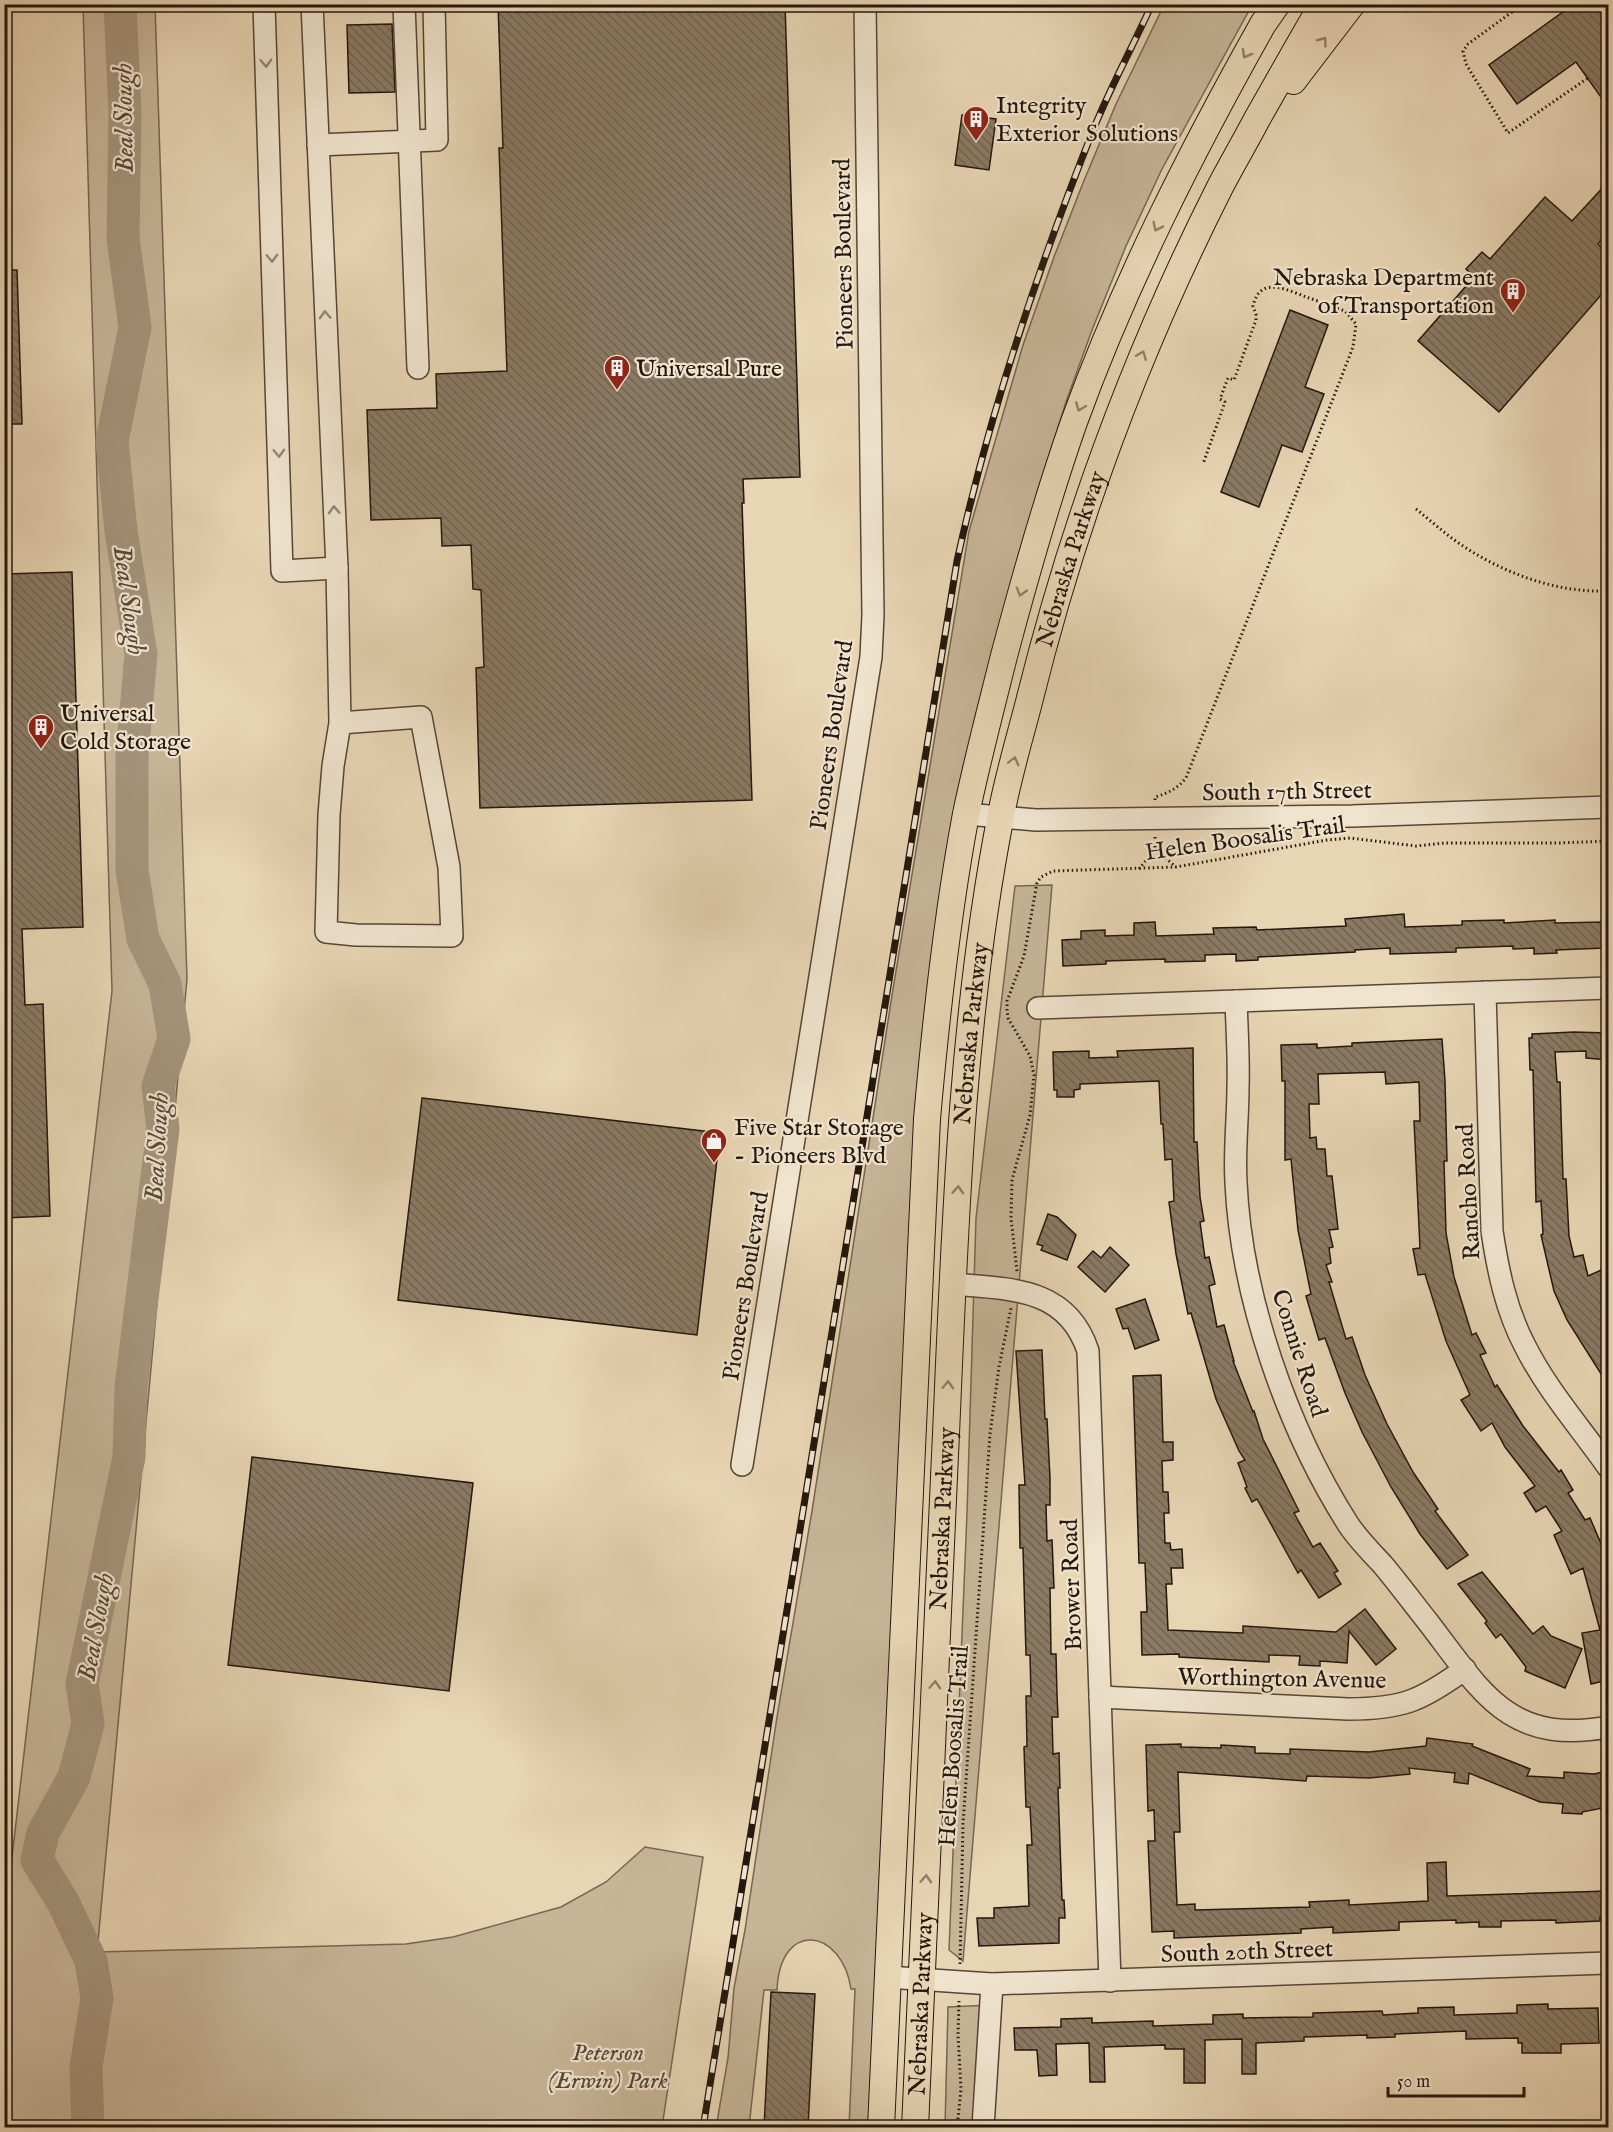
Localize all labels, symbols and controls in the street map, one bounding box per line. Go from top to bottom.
one-way arrow [1316,37,1327,48]
one-way arrow [1242,48,1253,58]
one-way arrow [259,58,272,67]
water label: Beal Slough [107,63,143,173]
place label: Integrity Exterior Solutions [996,91,1178,150]
building icon: Integrity Exterior Solutions [961,104,991,142]
street label: Pioneers Boulevard [827,158,862,350]
one-way arrow [1152,221,1164,232]
one-way arrow [266,253,279,262]
place label: Nebraska Department of Transportation [1273,263,1494,322]
building icon: Nebraska Department of Transportation [1498,276,1528,314]
one-way arrow [319,310,332,319]
one-way arrow [1135,351,1147,362]
building icon: Universal Pure [602,353,632,391]
place label: Universal Pure [636,354,782,385]
one-way arrow [1075,401,1088,412]
one-way arrow [272,448,285,457]
street label: Nebraska Parkway [1030,467,1114,651]
one-way arrow [328,505,341,514]
water label: Beal Slough [104,544,152,657]
one-way arrow [1016,587,1028,597]
street label: Pioneers Boulevard [804,638,861,832]
place label: Universal Cold Storage [60,699,191,758]
building icon: Universal Cold Storage [26,712,56,750]
one-way arrow [1006,756,1019,766]
street label: South 17th Street [1202,776,1372,809]
street label: Helen Boosalis Trail [1143,810,1348,869]
street label: Nebraska Parkway [948,940,997,1126]
water label: Beal Slough [138,1091,178,1203]
place label: Five Star Storage - Pioneers Blvd [734,1113,904,1172]
street label: Rancho Road [1450,1123,1489,1261]
shop icon: Five Star Storage - Pioneers Blvd [699,1126,729,1164]
one-way arrow [952,1186,965,1195]
street label: Pioneers Boulevard [716,1189,777,1383]
street label: Connie Road [1263,1286,1334,1421]
one-way arrow [941,1380,954,1389]
street label: Nebraska Parkway [924,1426,963,1611]
street label: Brower Road [1055,1518,1090,1652]
water label: Beal Slough [71,1570,123,1684]
street label: Helen Boosalis Trail [932,1644,977,1848]
street label: Worthington Avenue [1177,1662,1387,1697]
one-way arrow [928,1680,941,1689]
one-way arrow [919,1875,932,1884]
street label: Nebraska Parkway [902,1912,941,2096]
street label: South 20th Street [1160,1934,1334,1971]
park label: Peterson (Erwin) Park [548,2038,668,2097]
scale bar [1388,2060,1524,2098]
text: 50 m [1397,2071,1430,2094]

